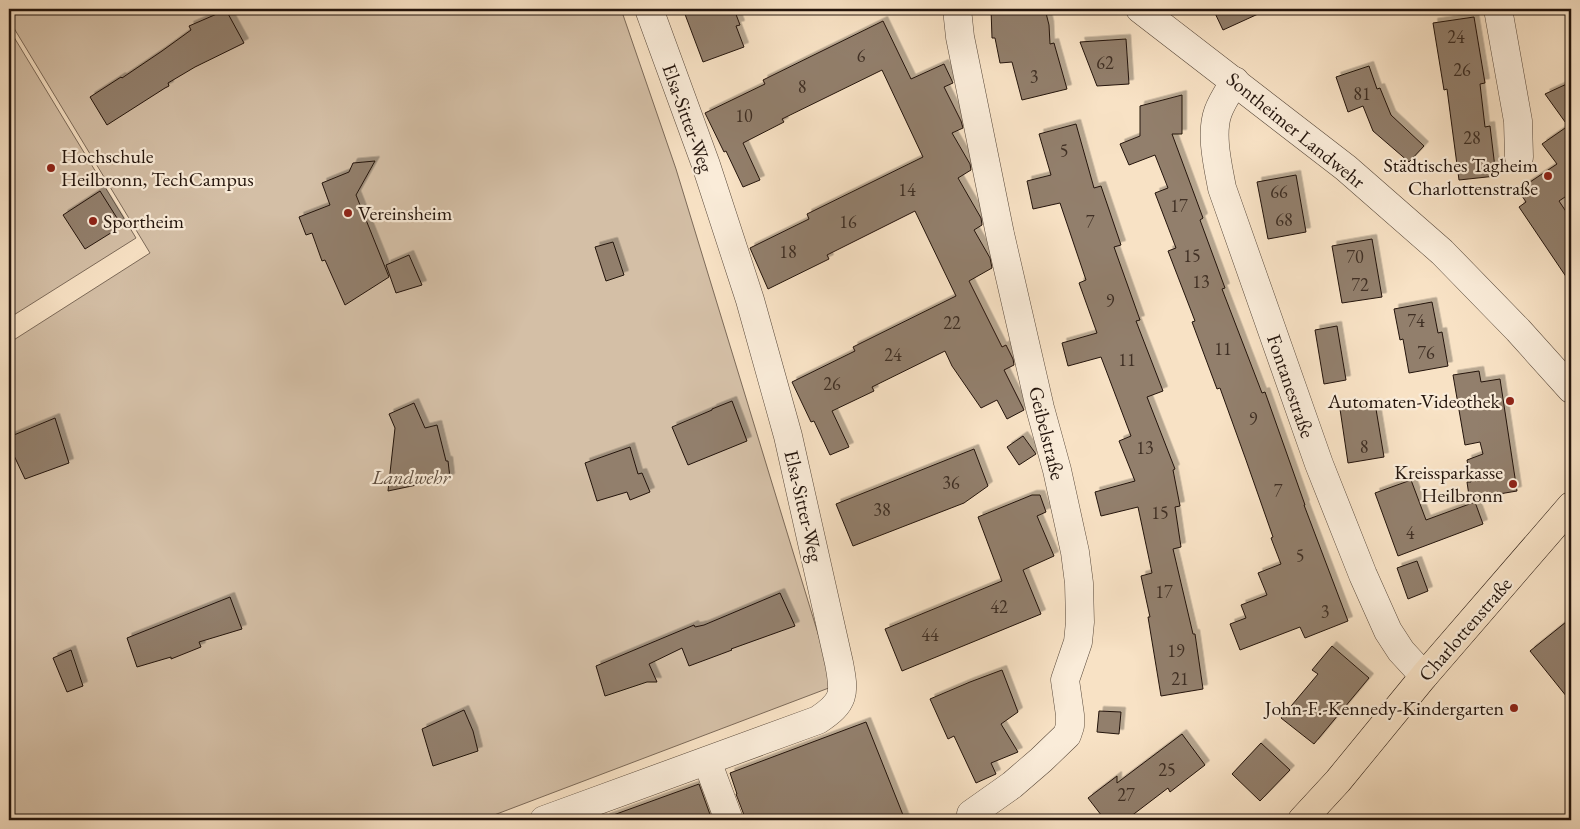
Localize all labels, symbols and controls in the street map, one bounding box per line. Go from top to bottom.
house number: 24 [1447,25,1465,48]
house number: 6 [857,44,866,67]
house number: 62 [1096,51,1114,74]
house number: 26 [1453,58,1471,81]
street label: Elsa-Sitter-Weg [656,60,720,176]
house number: 3 [1030,65,1038,88]
street label: Sontheimer Landwehr [1221,66,1371,194]
house number: 8 [798,75,806,98]
house number: 81 [1353,82,1371,105]
house number: 10 [735,104,753,127]
house number: 28 [1463,126,1481,149]
house number: 5 [1060,139,1068,162]
place label: Hochschule Heilbronn, TechCampus [61,143,254,192]
place label: Städtisches Tagheim Charlottenstraße [1383,152,1538,201]
marker: Hochschule Heilbronn, TechCampus [45,162,57,174]
marker: Städtisches Tagheim Charlottenstraße [1542,170,1554,182]
house number: 14 [898,178,916,201]
house number: 66 [1270,180,1288,203]
house number: 17 [1170,194,1188,217]
place label: Vereinsheim [358,200,453,226]
marker: Vereinsheim [342,207,354,219]
place label: Sportheim [103,208,185,234]
house number: 68 [1275,208,1293,231]
house number: 16 [839,210,857,233]
house number: 7 [1086,210,1095,233]
marker: Sportheim [87,215,99,227]
house number: 18 [779,240,797,263]
house number: 15 [1183,244,1201,267]
house number: 70 [1346,245,1364,268]
house number: 13 [1192,270,1210,293]
house number: 72 [1351,273,1369,296]
house number: 9 [1106,289,1115,312]
house number: 74 [1407,309,1425,332]
house number: 22 [943,311,961,334]
street label: Fontanestraße [1261,331,1321,441]
house number: 11 [1214,337,1232,360]
house number: 76 [1417,341,1435,364]
house number: 24 [884,343,902,366]
house number: 11 [1118,348,1136,371]
house number: 26 [823,372,841,395]
street label: Geibelstraße [1023,384,1071,483]
place label: Automaten-Videothek [1327,388,1501,414]
marker: Automaten-Videothek [1504,395,1516,407]
house number: 9 [1249,407,1258,430]
house number: 8 [1360,435,1368,458]
house number: 13 [1136,436,1154,459]
street label: Elsa-Sitter-Weg [778,447,830,565]
place label: Kreissparkasse Heilbronn [1394,459,1503,508]
park label: Landwehr [371,464,451,490]
house number: 36 [942,471,960,494]
marker: Kreissparkasse Heilbronn [1507,478,1519,490]
house number: 7 [1274,479,1283,502]
house number: 38 [873,498,891,521]
house number: 15 [1151,501,1169,524]
house number: 4 [1406,521,1415,544]
house number: 5 [1296,544,1304,567]
street label: Charlottenstraße [1413,571,1518,687]
house number: 17 [1155,580,1173,603]
house number: 42 [990,595,1008,618]
house number: 3 [1321,600,1329,623]
house number: 44 [921,623,939,646]
house number: 19 [1167,639,1185,662]
house number: 21 [1171,667,1189,690]
place label: John-F.-Kennedy-Kindergarten [1263,695,1504,721]
marker: John-F.-Kennedy-Kindergarten [1508,702,1520,714]
house number: 25 [1158,758,1176,781]
house number: 27 [1117,783,1135,806]

